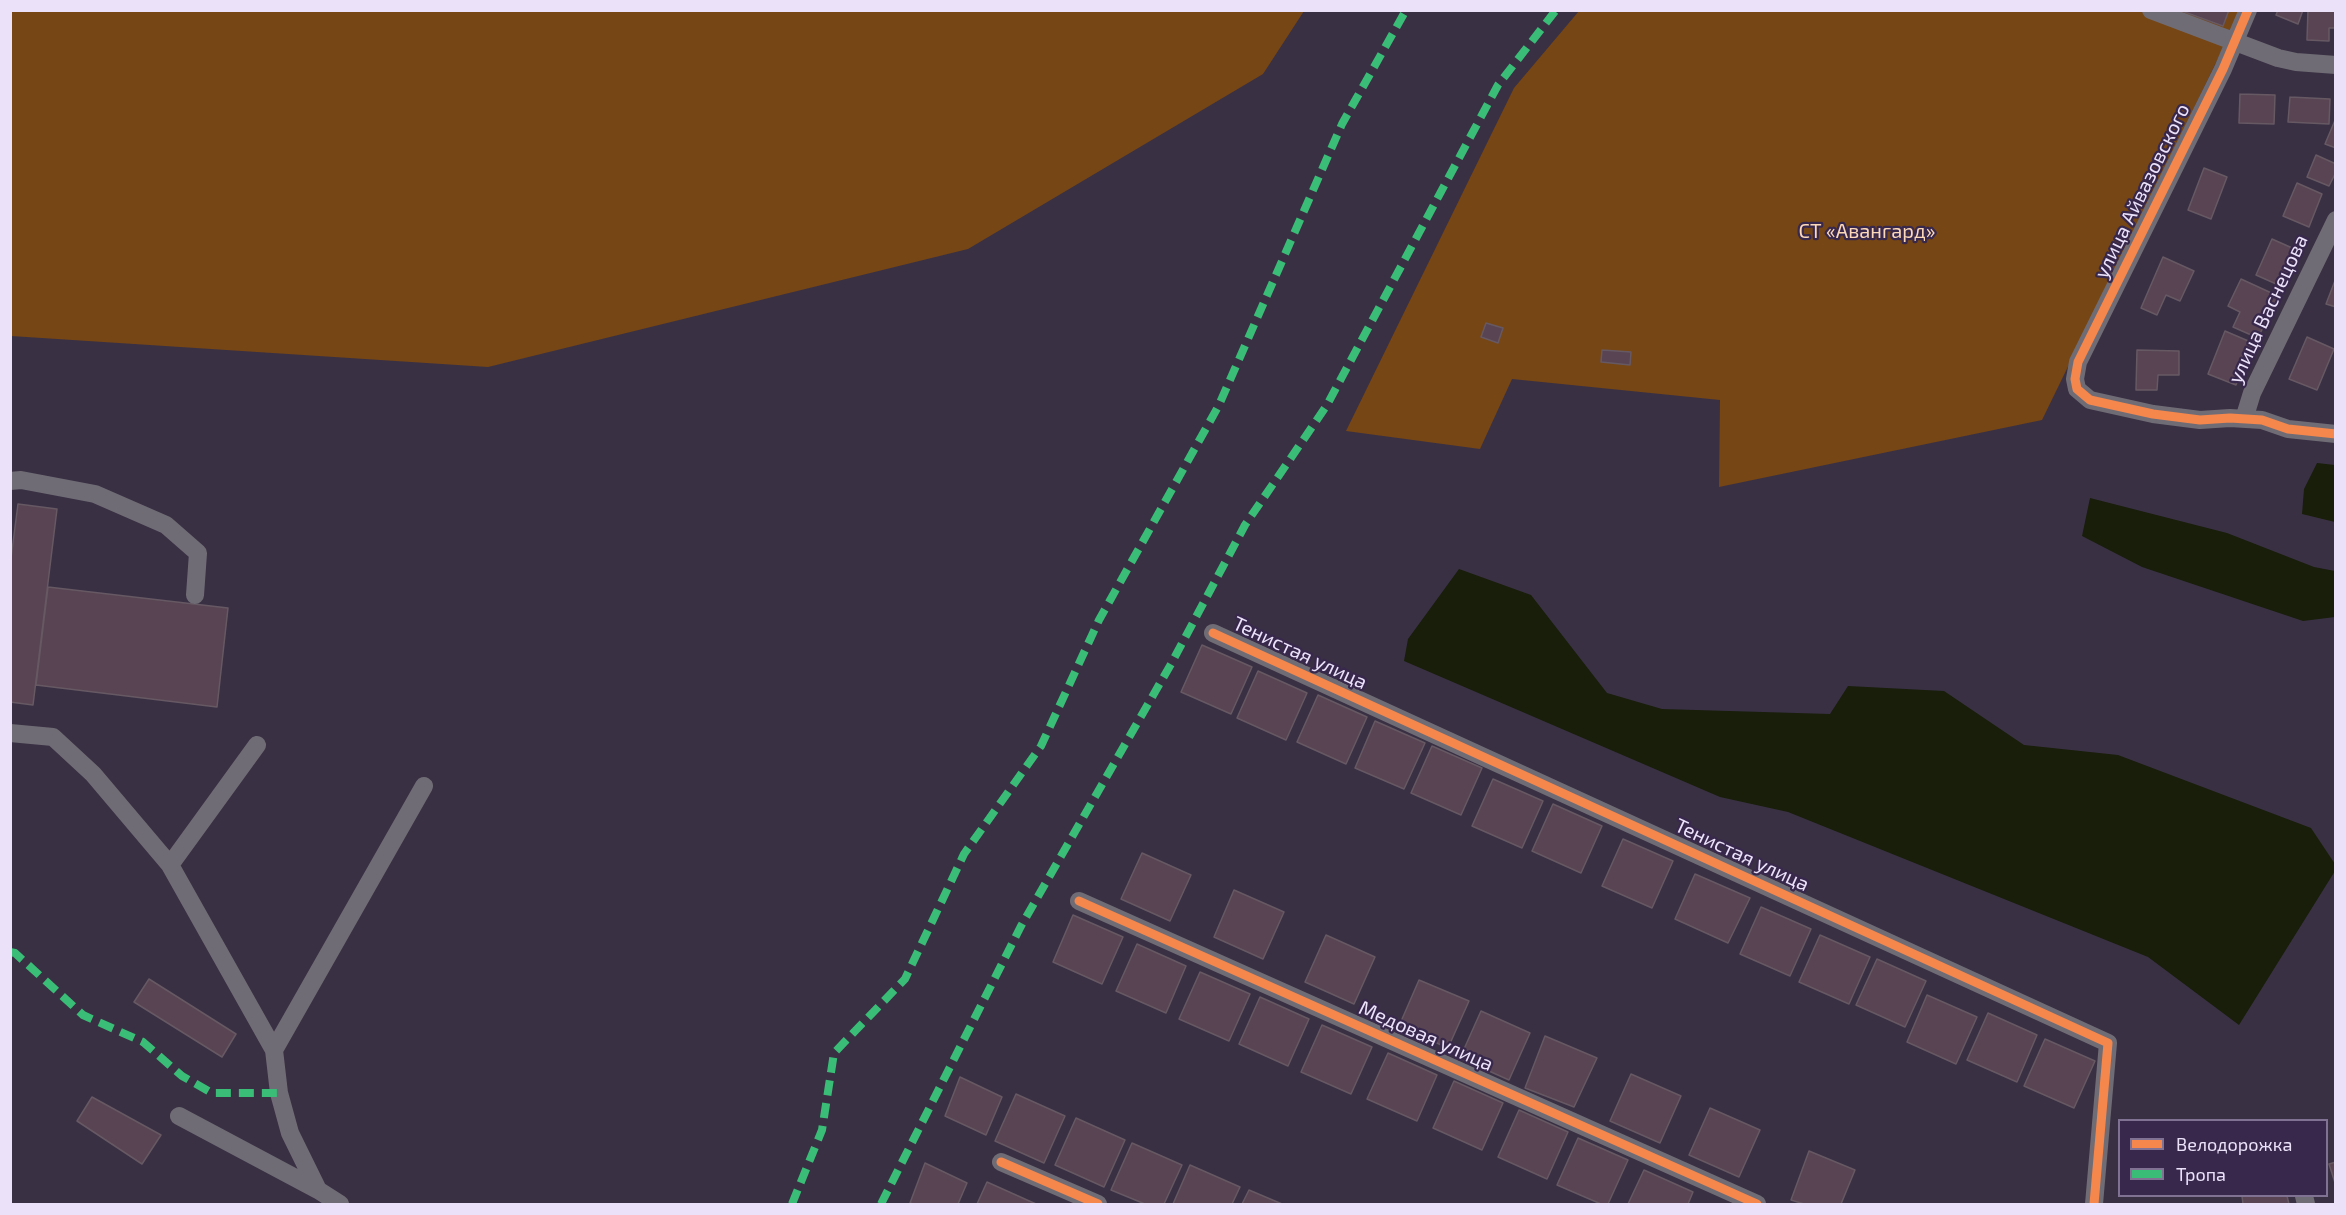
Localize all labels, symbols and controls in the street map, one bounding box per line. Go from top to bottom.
street label: улица Айвазовского [2089,100,2195,282]
park label: СТ «Авангард» [1799,219,1935,243]
street label: улица Васнецова [2223,231,2313,387]
street label: Тенистая улица [1229,611,1371,695]
street label: Тенистая улица [1671,813,1813,897]
street label: Медовая улица [1355,996,1497,1076]
legend [2118,1119,2328,1197]
text: Велодорожка [2176,1133,2292,1155]
text: Тропа [2176,1163,2226,1185]

